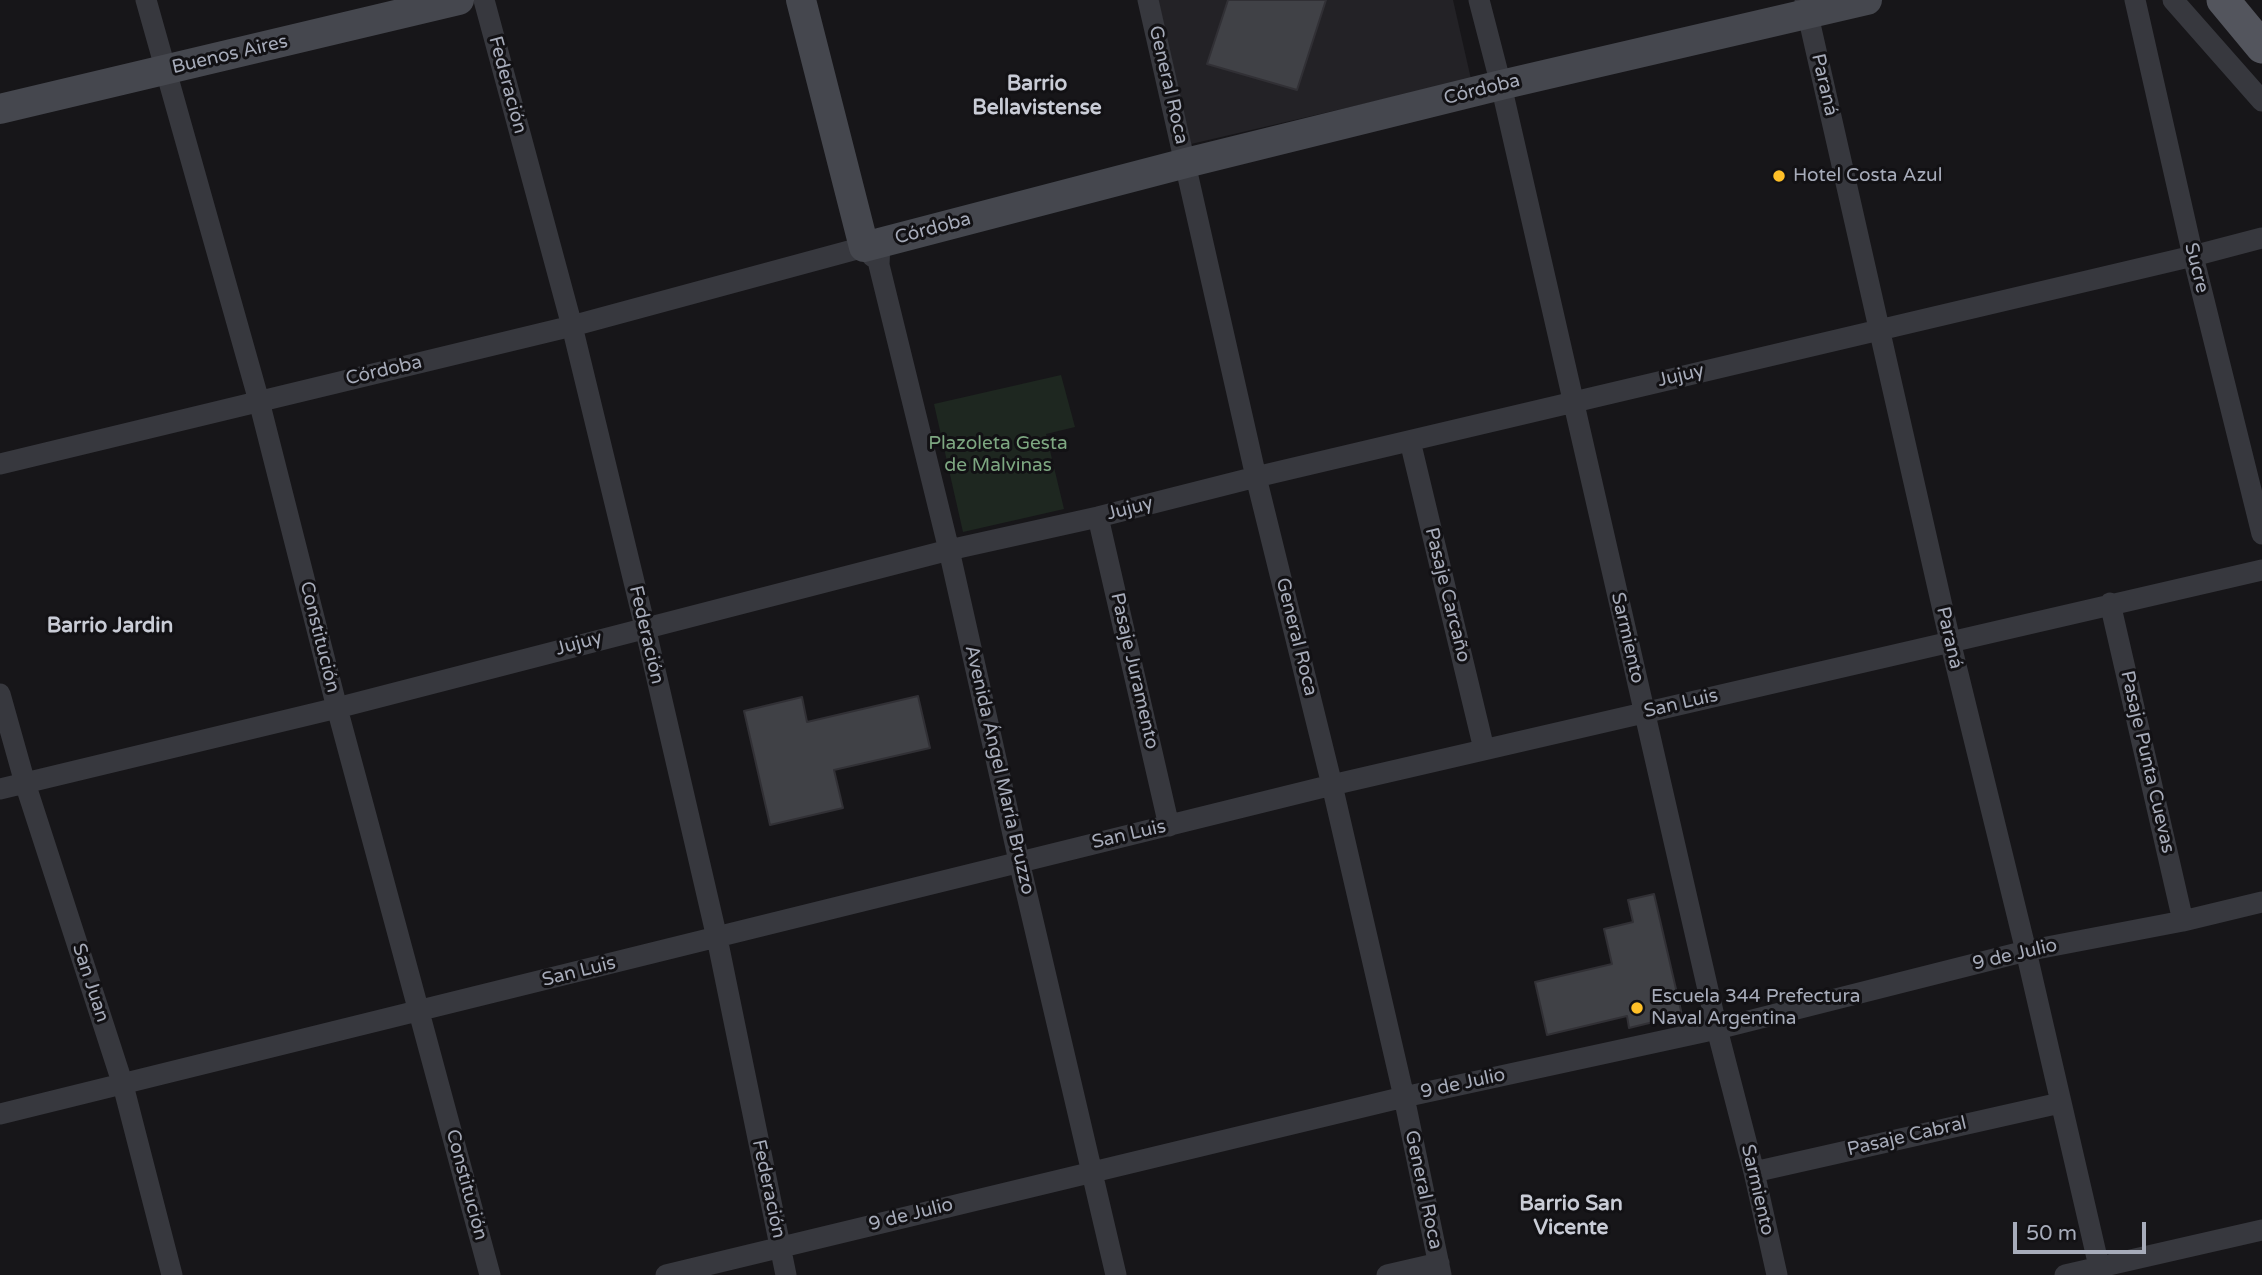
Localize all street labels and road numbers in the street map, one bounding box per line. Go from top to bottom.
street label: General Roca [1143,23,1193,147]
street label: Buenos Aires [170,31,290,79]
street label: Federación [483,34,531,136]
street label: Paraná [1806,52,1842,118]
street label: Córdoba [1442,70,1522,110]
street label: Córdoba [893,208,973,250]
street label: Sucre [2179,241,2213,295]
street label: Córdoba [344,351,424,391]
street label: Jujuy [1656,360,1706,392]
street label: Jujuy [1104,492,1156,526]
street label: Pasaje Carcaño [1419,525,1475,665]
street label: General Roca [1270,576,1322,698]
street label: Constitución [294,579,344,695]
street label: Federación [624,584,668,686]
street label: Sarmiento [1605,590,1649,686]
street label: Pasaje Juramento [1105,591,1163,751]
street label: Paraná [1931,605,1967,671]
street label: Jujuy [553,627,605,661]
street label: Avenida Ángel María Bruzzo [959,643,1039,897]
street label: Pasaje Punta Cuevas [2115,668,2179,856]
street label: San Luis [1642,684,1720,724]
street label: San Luis [1090,815,1168,855]
street label: 9 de Julio [1971,934,2059,976]
street label: San Juan [67,941,113,1025]
street label: San Luis [540,952,618,992]
street label: 9 de Julio [1419,1064,1507,1104]
street label: Pasaje Cabral [1845,1112,1969,1162]
street label: Constitución [440,1127,492,1243]
street label: General Roca [1399,1128,1447,1252]
street label: Federación [746,1138,790,1240]
street label: Sarmiento [1735,1142,1779,1238]
street label: 9 de Julio [867,1194,955,1236]

